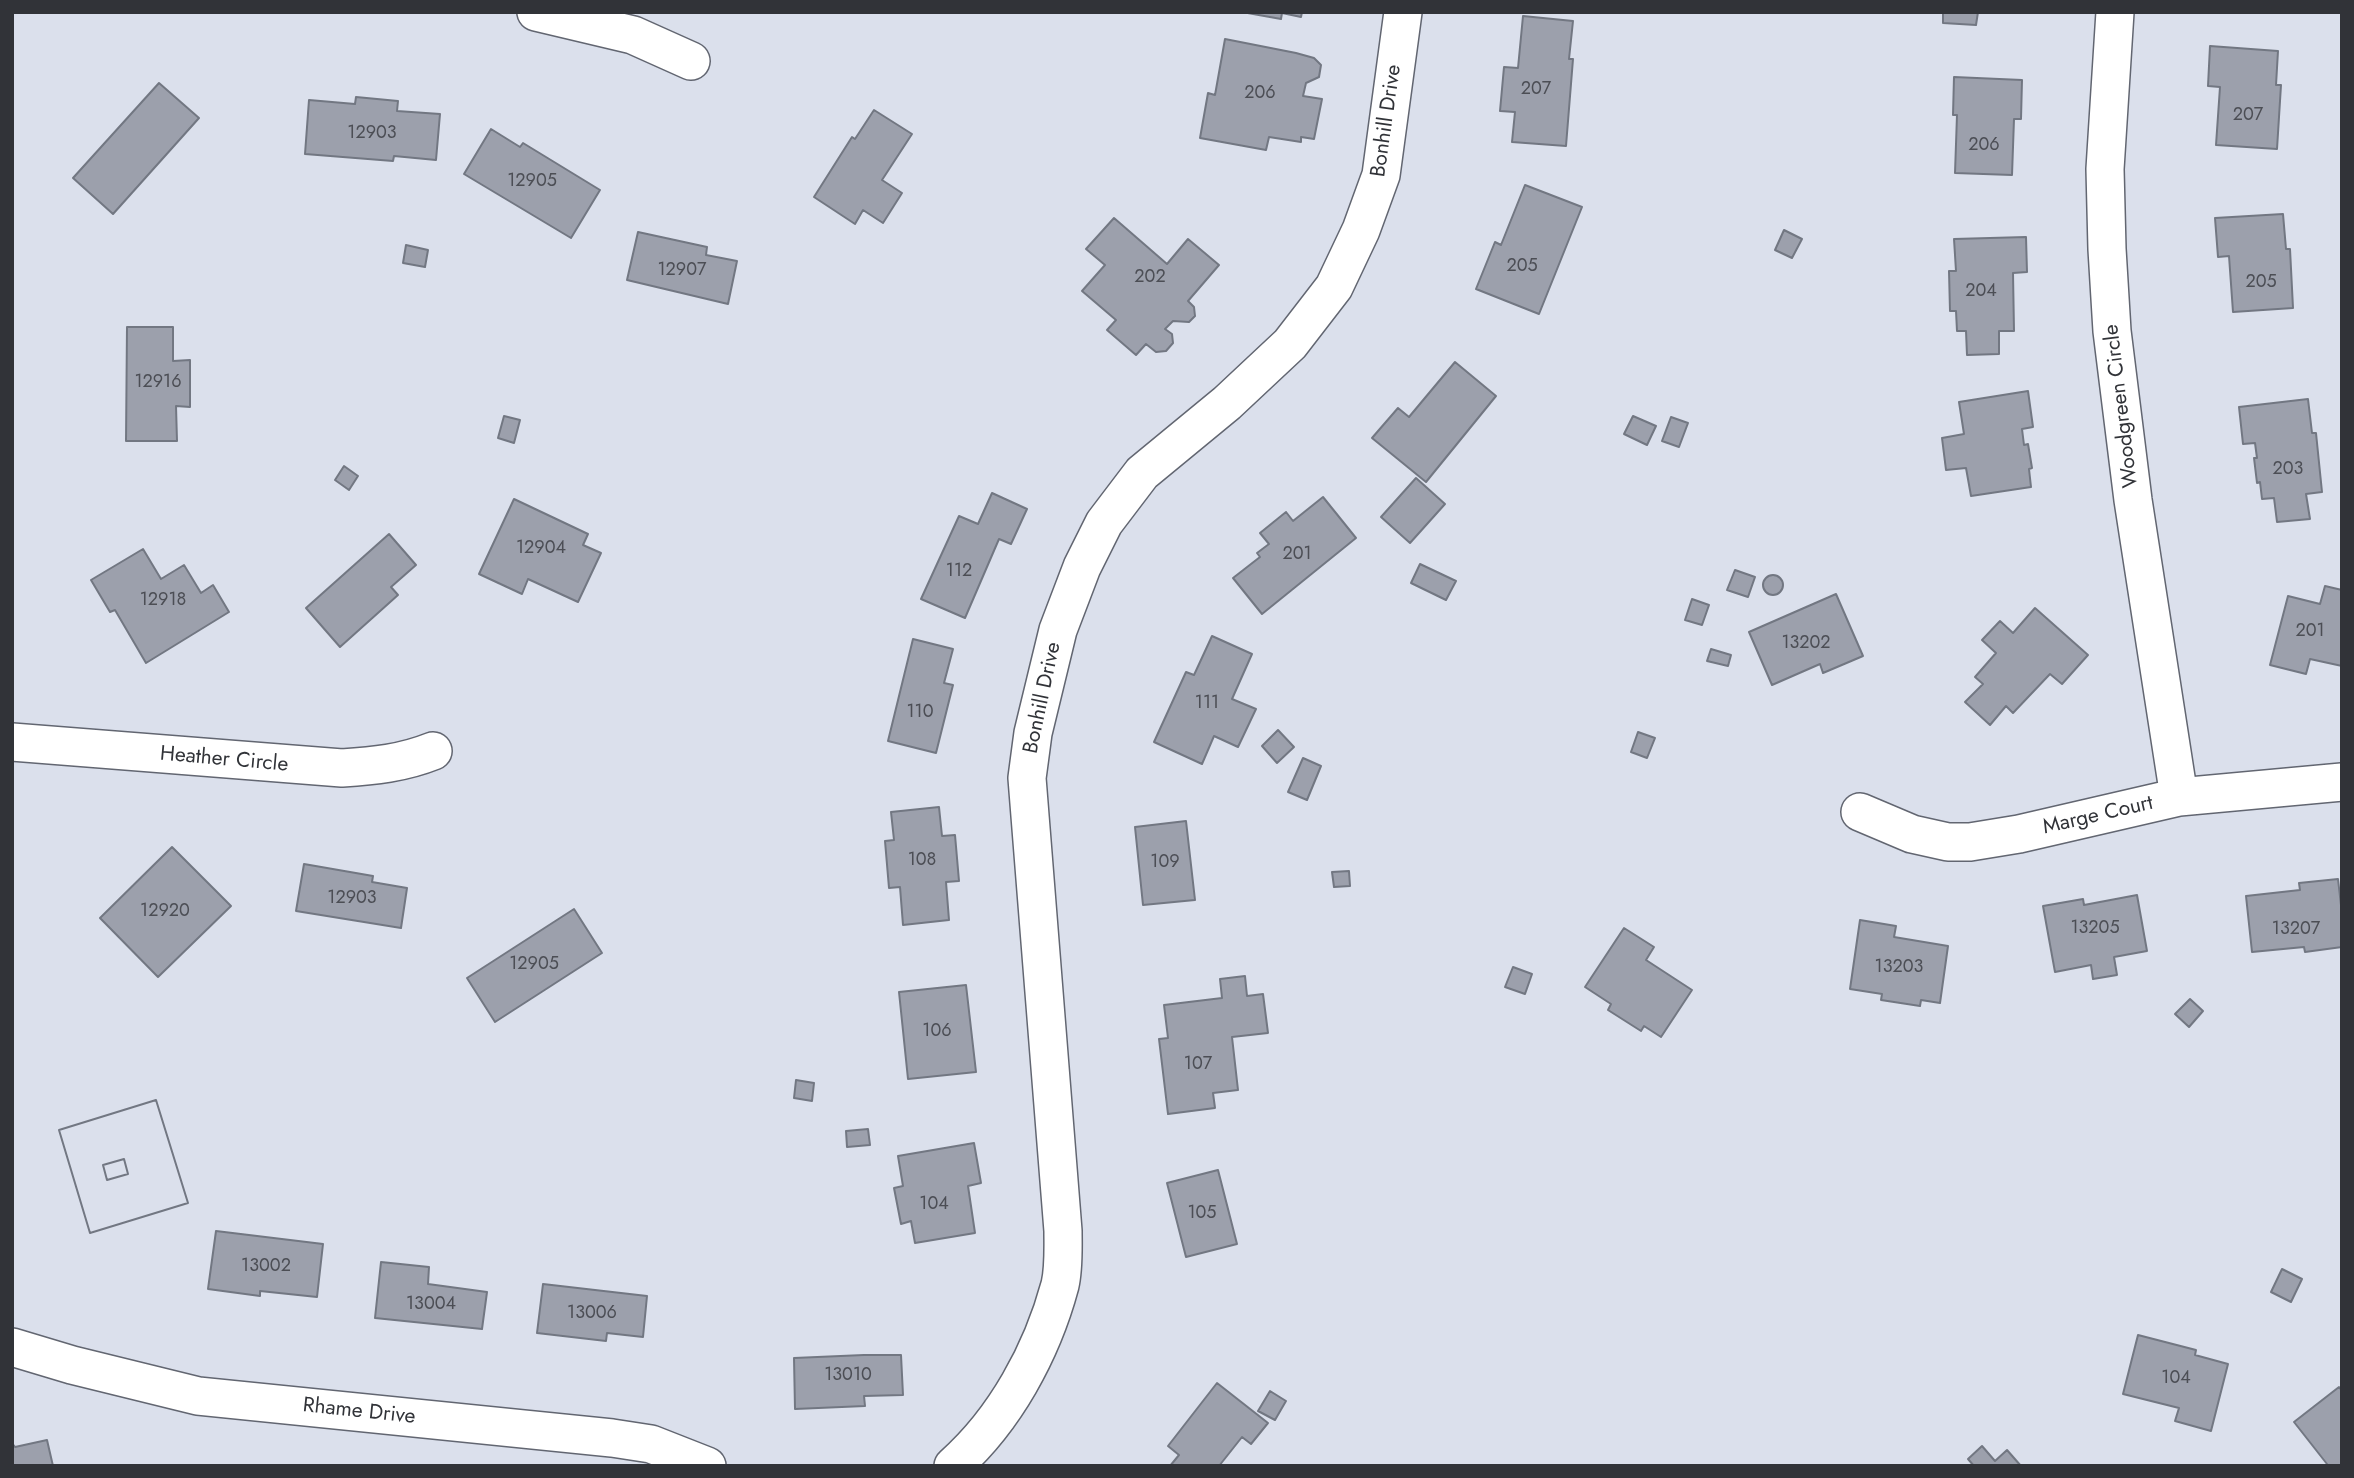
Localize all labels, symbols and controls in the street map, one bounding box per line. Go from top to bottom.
street label: Bonhill Drive [1367,63,1407,179]
house number: 207 [1521,79,1551,101]
house number: 206 [1244,83,1276,105]
house number: 207 [2233,105,2263,127]
house number: 12903 [347,123,397,145]
house number: 206 [1968,135,2000,157]
house number: 12905 [507,171,557,193]
house number: 205 [1506,256,1538,278]
house number: 12907 [658,260,706,282]
house number: 202 [1134,267,1166,289]
house number: 205 [2245,272,2277,294]
house number: 204 [1965,281,1997,303]
street label: Woodgreen Circle [2099,323,2145,489]
house number: 12916 [134,372,182,394]
house number: 203 [2273,459,2303,481]
house number: 12904 [516,538,566,560]
house number: 201 [1282,544,1312,566]
house number: 112 [946,561,972,583]
house number: 12918 [140,590,186,612]
house number: 201 [2295,621,2325,643]
house number: 13202 [1781,633,1831,655]
street label: Bonhill Drive [1019,640,1067,756]
house number: 111 [1195,693,1219,715]
house number: 110 [907,702,933,724]
street label: Heather Circle [159,742,289,778]
street label: Marge Court [2041,791,2155,841]
house number: 108 [908,850,936,872]
house number: 109 [1150,852,1180,874]
house number: 12903 [327,888,377,910]
house number: 12920 [140,901,190,923]
house number: 13205 [2070,918,2120,940]
house number: 13207 [2272,919,2320,941]
house number: 12905 [509,954,559,976]
house number: 13203 [1875,957,1923,979]
house number: 106 [922,1021,952,1043]
house number: 107 [1184,1054,1212,1076]
house number: 104 [919,1194,949,1216]
house number: 105 [1187,1203,1217,1225]
house number: 13002 [241,1256,291,1278]
house number: 13004 [406,1294,456,1316]
house number: 13006 [567,1303,617,1325]
house number: 13010 [824,1365,872,1387]
house number: 104 [2161,1368,2191,1390]
street label: Rhame Drive [301,1394,417,1430]

